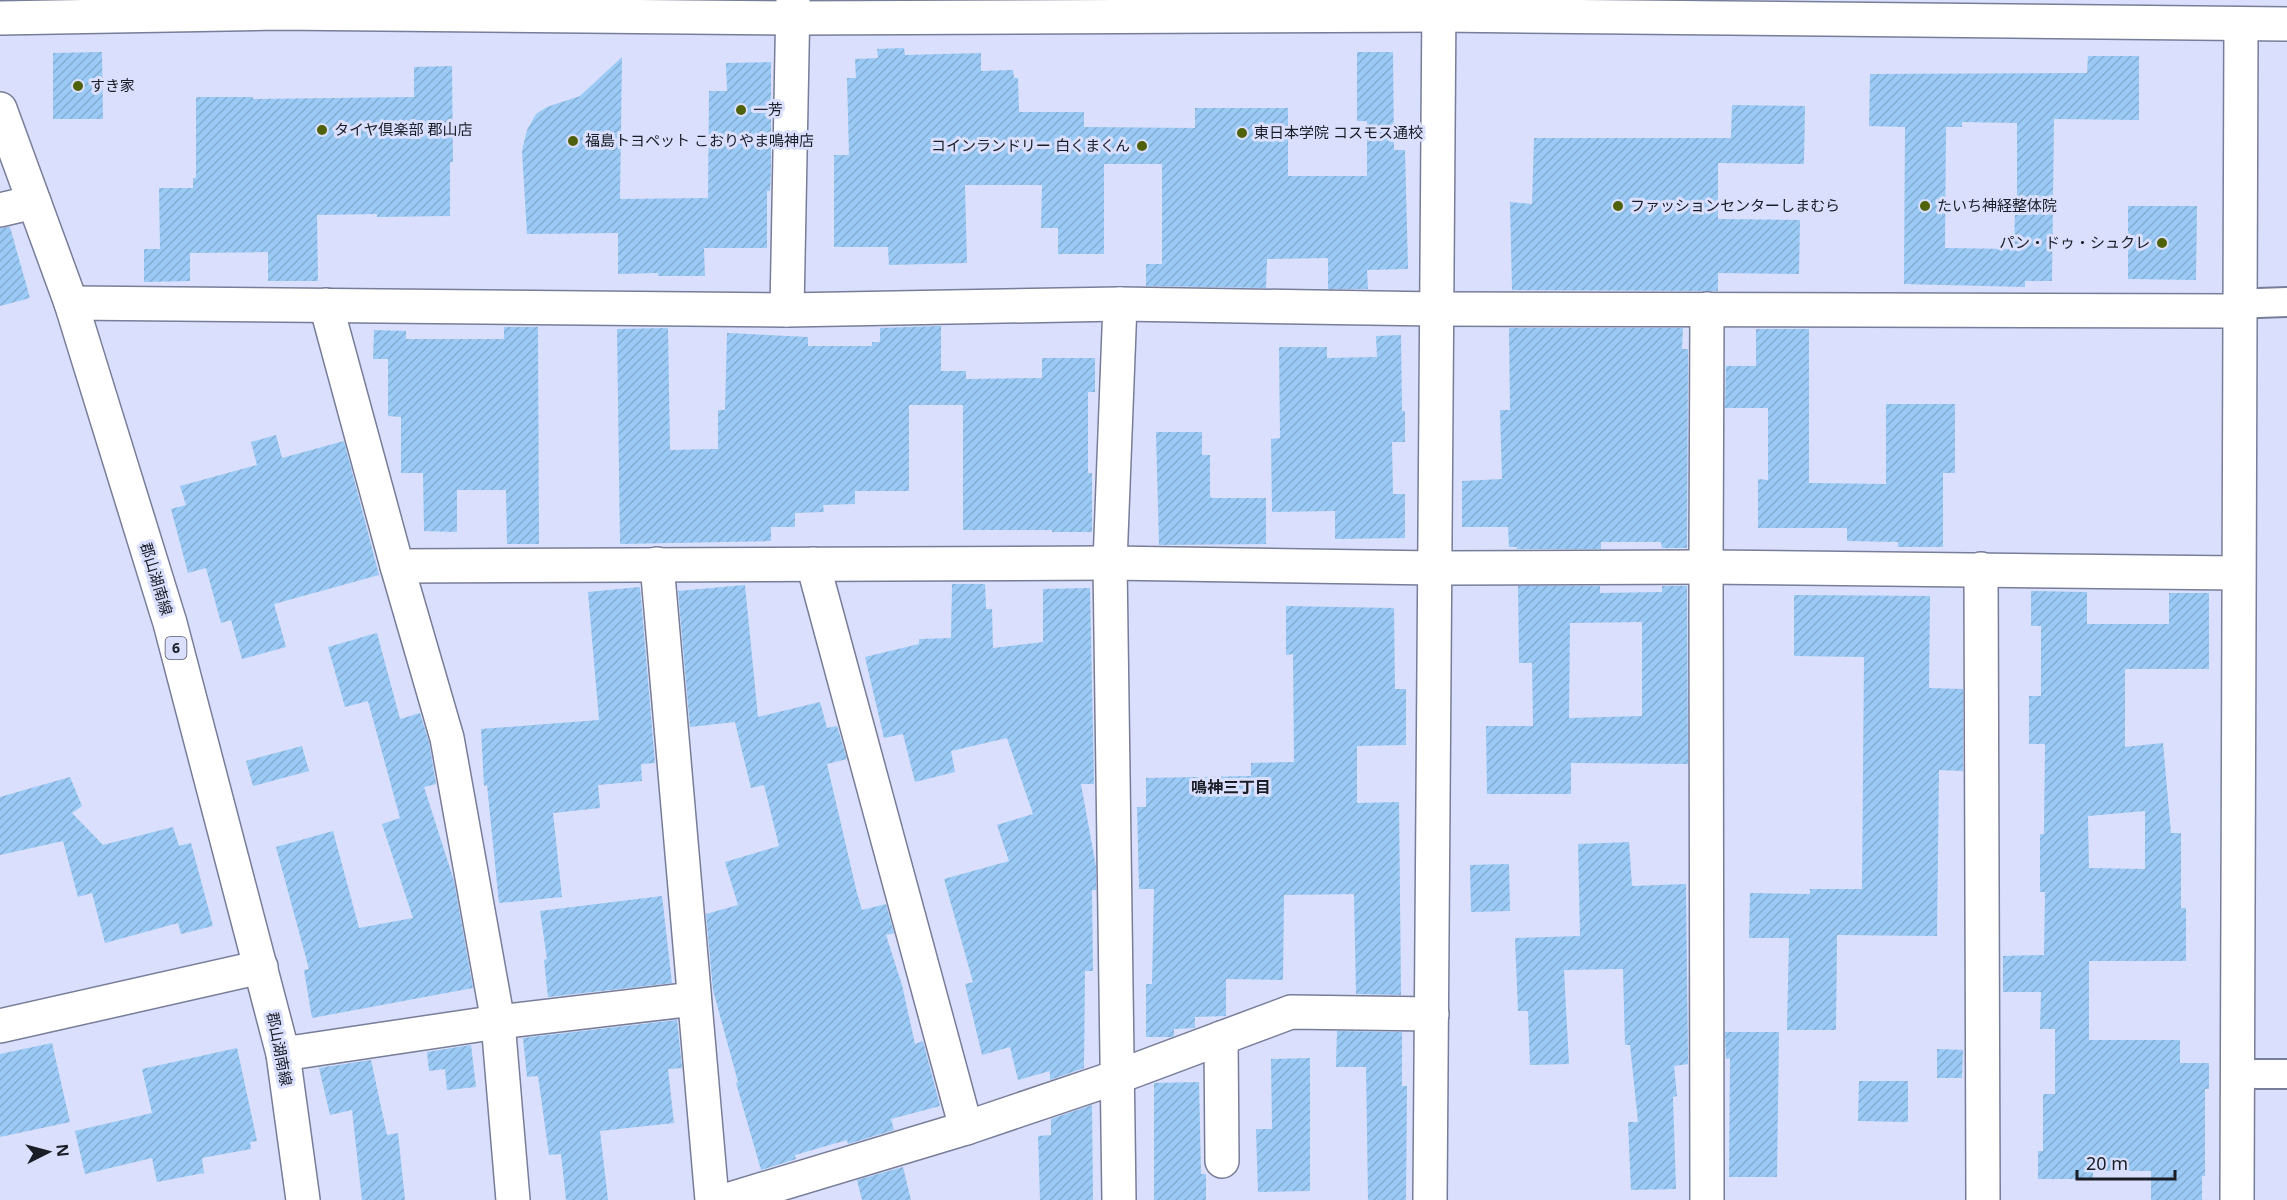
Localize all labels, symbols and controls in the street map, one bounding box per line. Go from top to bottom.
place label: すき家 [90,75,135,95]
marker: すき家 [71,79,85,93]
place label: 一芳 [753,99,783,119]
marker: 一芳 [734,103,748,117]
place label: タイヤ倶楽部 郡山店 [334,119,472,139]
place label: 東日本学院 コスモス通校 [1254,122,1423,142]
marker: タイヤ倶楽部 郡山店 [315,123,329,137]
marker: 東日本学院 コスモス通校 [1235,126,1249,140]
place label: 福島トヨペット こおりやま鳴神店 [585,130,814,150]
marker: 福島トヨペット こおりやま鳴神店 [566,134,580,148]
place label: コインランドリー 白くまくん [931,135,1130,155]
marker: コインランドリー 白くまくん [1135,139,1149,153]
place label: ファッションセンターしまむら [1630,195,1840,215]
place label: たいち神経整体院 [1937,195,2057,215]
marker: ファッションセンターしまむら [1611,199,1625,213]
marker: たいち神経整体院 [1918,199,1932,213]
place label: パン・ドゥ・シュクレ [1999,232,2150,252]
marker: パン・ドゥ・シュクレ [2155,236,2169,250]
street label: 郡山湖南線 [136,540,177,618]
road number: 6 [166,637,186,659]
district label: 鳴神三丁目 [1191,776,1271,798]
street label: 郡山湖南線 [263,1010,297,1088]
north arrow [18,1122,78,1182]
text: N [51,1143,75,1158]
scale bar [2077,1143,2174,1181]
text: 20 m [2086,1151,2128,1175]

